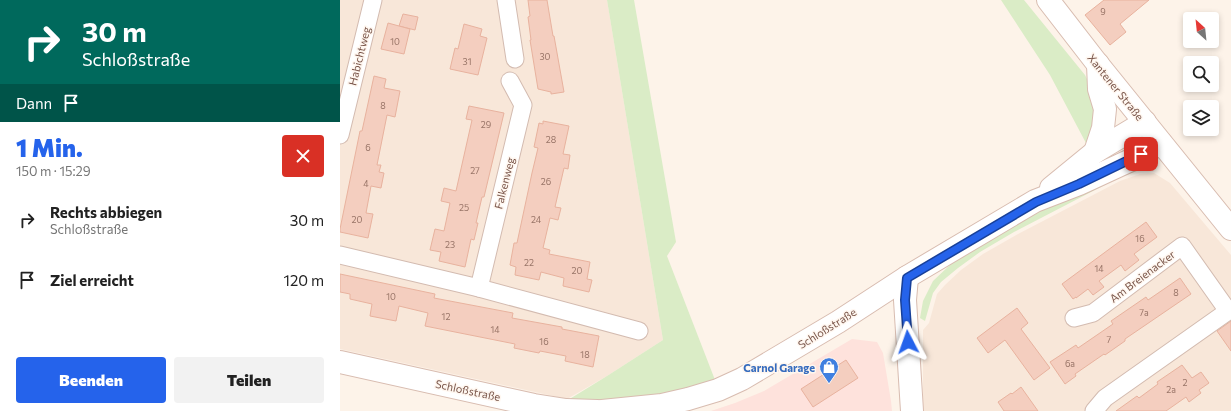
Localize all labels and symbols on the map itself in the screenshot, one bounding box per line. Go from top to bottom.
house number: 9 [1100,6,1106,17]
north arrow [1183,12,1219,48]
street label: Habichtweg [345,25,373,87]
house number: 10 [390,36,400,47]
house number: 30 [539,51,551,62]
street label: Xantener Straße [1085,51,1147,123]
house number: 31 [463,56,471,67]
house number: 8 [380,100,386,111]
house number: 29 [481,119,491,130]
house number: 28 [546,134,556,145]
pin [1124,137,1158,171]
house number: 6 [365,142,371,153]
street label: Falkenweg [491,156,517,210]
house number: 27 [470,165,480,176]
house number: 26 [541,176,551,187]
house number: 4 [363,178,369,189]
house number: 25 [459,202,469,213]
house number: 20 [352,214,363,225]
house number: 24 [531,214,542,225]
house number: 16 [1135,233,1145,244]
house number: 23 [445,239,455,250]
street label: Am Breienacker [1107,247,1178,305]
house number: 22 [524,257,534,268]
house number: 14 [1094,263,1104,274]
house number: 20 [572,265,583,276]
house number: 8 [1173,287,1179,298]
house number: 10 [386,291,396,302]
street label: Schloßstraße [796,305,859,351]
house number: 7a [1139,307,1149,318]
house number: 12 [442,311,450,322]
position arrow [887,321,929,363]
house number: 14 [490,324,500,335]
house number: 7 [1107,334,1112,345]
house number: 16 [539,336,549,347]
house number: 18 [580,349,590,360]
shop icon: Carnol Garage [818,356,840,384]
house number: 6a [1065,358,1075,369]
place label: Carnol Garage [743,361,815,374]
street label: Schloßstraße [434,377,502,403]
house number: 2 [1183,377,1188,388]
house number: 2a [1166,384,1176,395]

